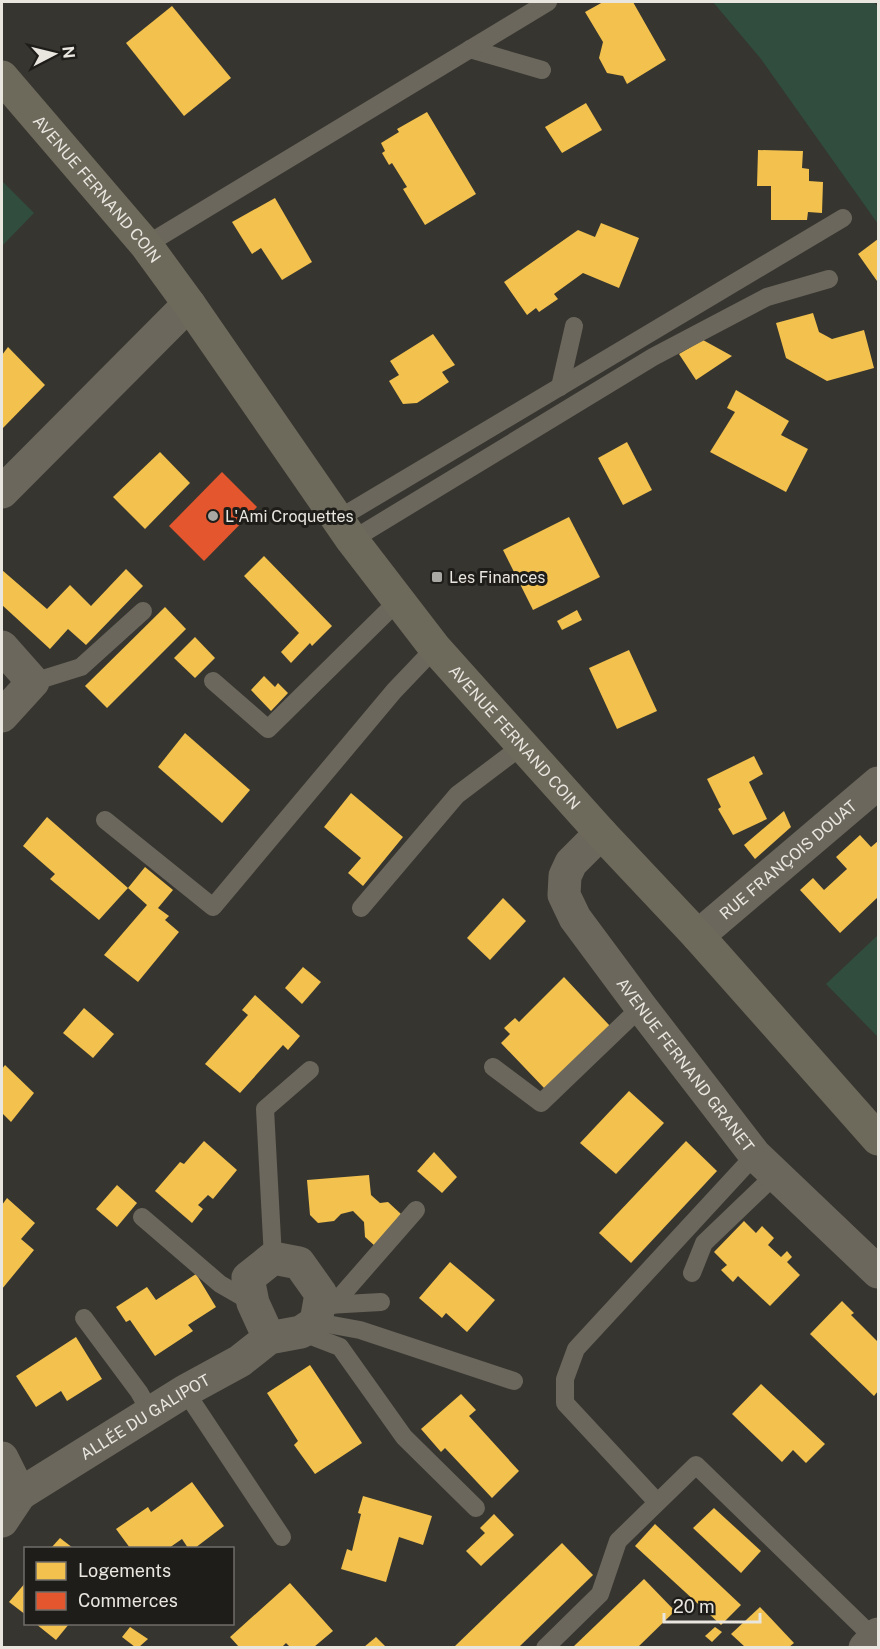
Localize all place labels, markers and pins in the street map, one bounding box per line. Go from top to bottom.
place label: L'Ami Croquettes [225,507,354,526]
marker: L'Ami Croquettes [206,509,220,523]
place label: Les Finances [449,568,545,587]
marker: Les Finances [430,570,444,584]

